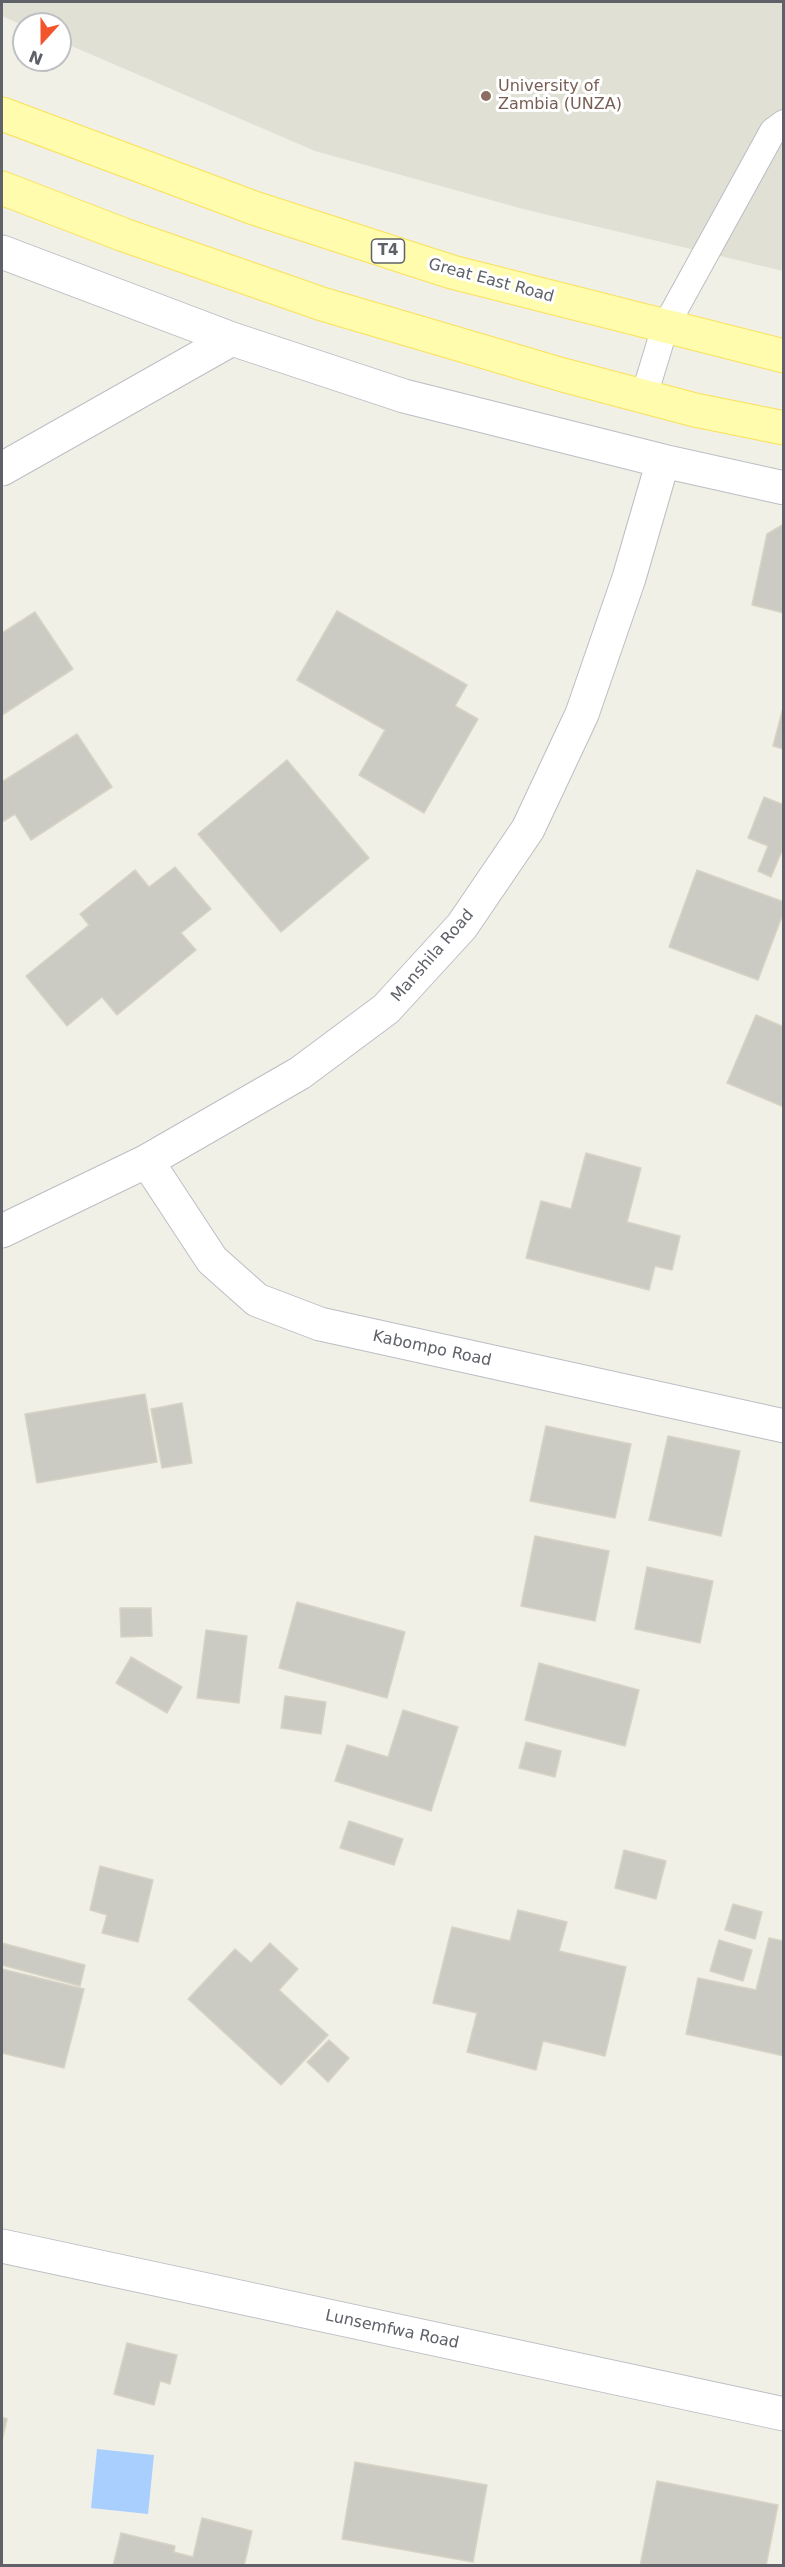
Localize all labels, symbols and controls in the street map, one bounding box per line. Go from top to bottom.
north arrow [12,12,72,72]
text: N [26,46,46,69]
place label: University of Zambia (UNZA) [498,77,622,115]
marker: University of Zambia (UNZA) [479,89,493,103]
road number: T4 [372,239,404,263]
street label: Great East Road [426,255,556,307]
street label: Manshila Road [388,906,478,1006]
street label: Kabompo Road [371,1327,493,1371]
street label: Lunsemfwa Road [323,2306,461,2354]

